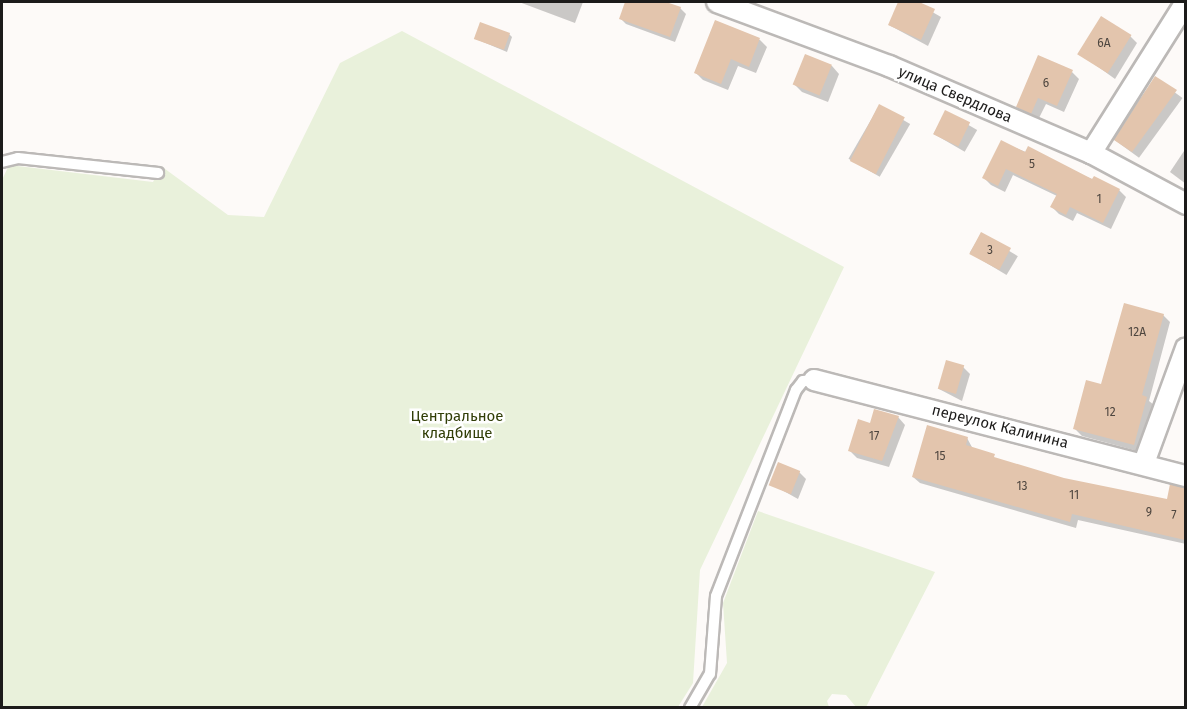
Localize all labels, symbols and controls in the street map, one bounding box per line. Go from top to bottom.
house number: 6А [1097,37,1111,51]
street label: улица Свердлова [896,63,1014,127]
house number: 6 [1043,77,1049,91]
house number: 5 [1029,158,1035,172]
house number: 1 [1096,193,1102,207]
house number: 3 [987,244,993,258]
house number: 12А [1128,326,1146,340]
street label: переулок Калинина [930,401,1070,453]
house number: 12 [1104,406,1116,420]
park label: Центральное кладбище [411,407,503,442]
house number: 17 [869,430,879,444]
house number: 15 [934,450,946,464]
house number: 13 [1016,480,1028,494]
house number: 11 [1069,489,1079,503]
house number: 9 [1146,506,1152,520]
house number: 7 [1171,509,1177,523]

